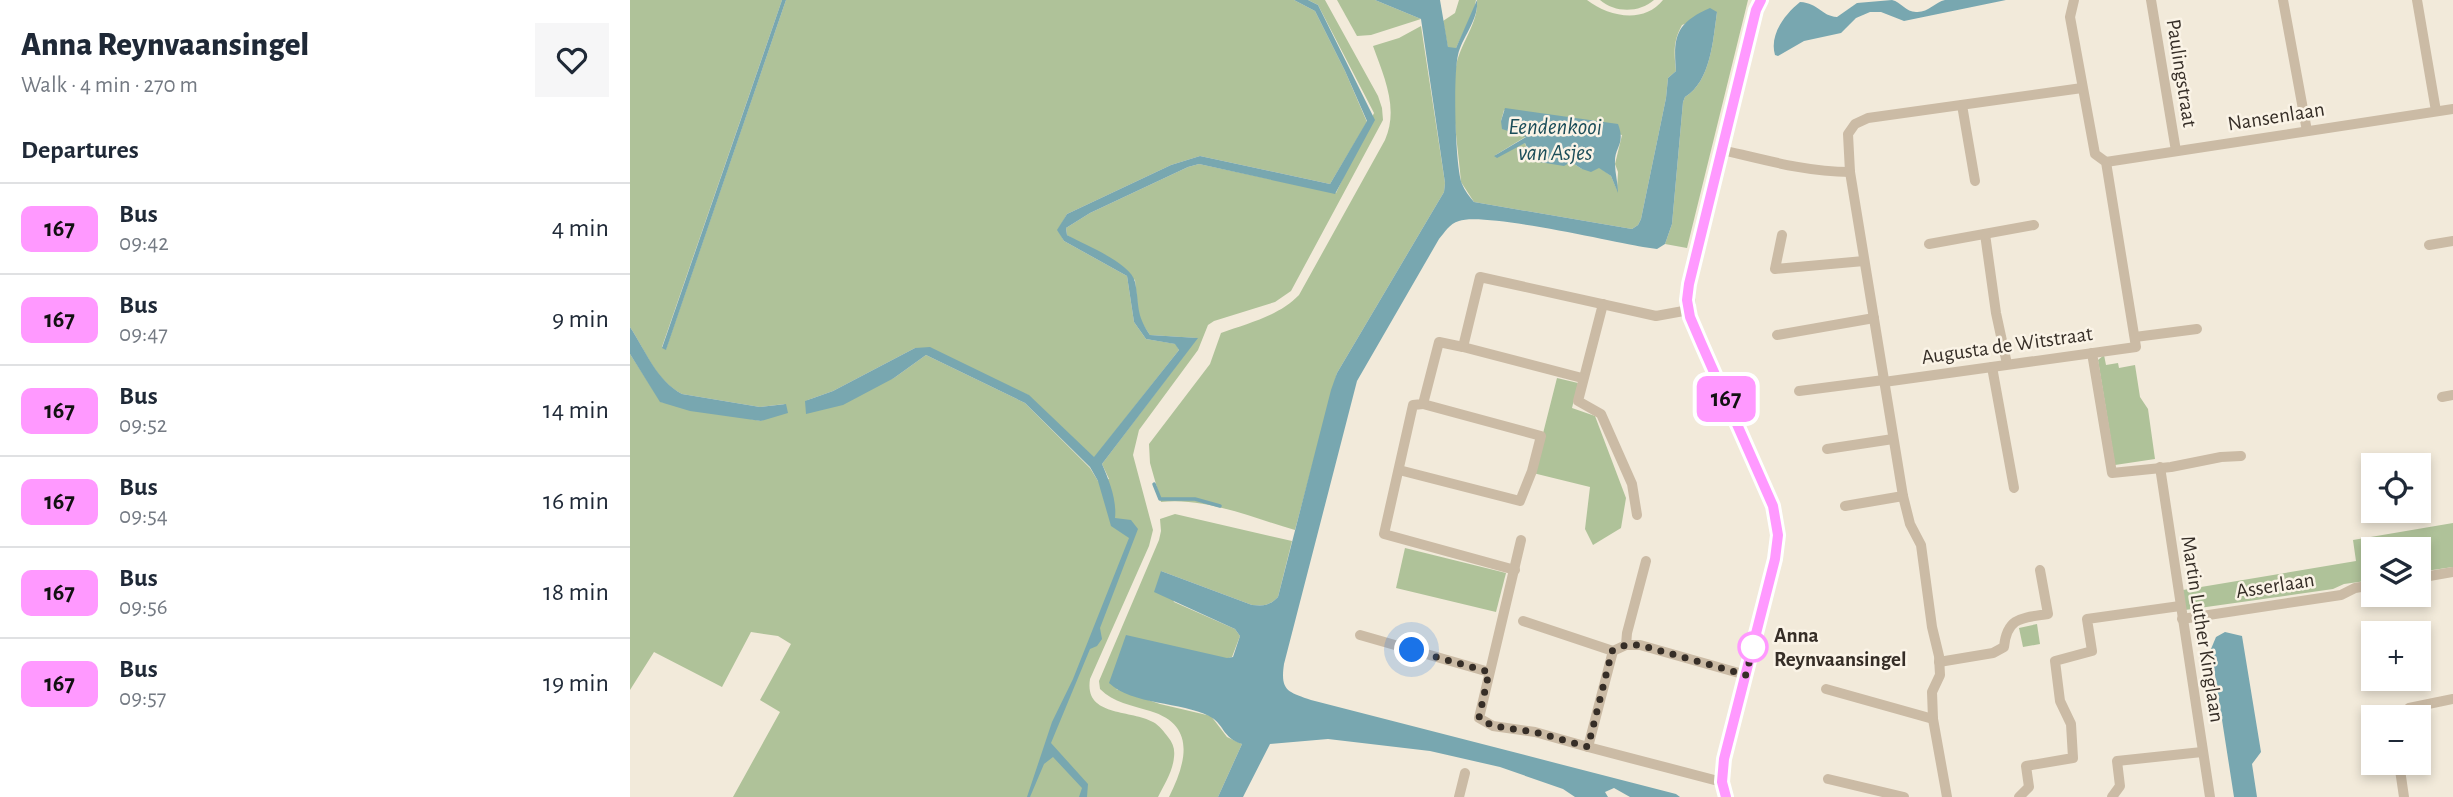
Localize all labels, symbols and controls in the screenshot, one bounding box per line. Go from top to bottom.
street label: Paulingstraat [2163,17,2200,129]
button: heart [535,23,609,97]
text: Anna Reynvaansingel [21,29,309,62]
text: Walk · 4 min · 270 m [21,74,198,97]
street label: Nansenlaan [2226,98,2326,135]
water label: Eendenkooi van Asjes [1508,116,1602,165]
text: Departures [21,137,139,163]
text: Bus [119,201,158,227]
text: 4 min [552,215,609,241]
text: 167 [44,217,75,241]
text: 09:42 [119,232,169,255]
text: Bus [119,292,158,318]
text: 9 min [552,306,609,332]
text: 167 [44,308,75,332]
text: 09:47 [119,323,168,346]
street label: Augusta de Witstraat [1920,323,2094,368]
line badge: 167 [1686,376,1766,422]
text: Bus [119,383,158,409]
text: 167 [1711,387,1741,411]
text: 14 min [543,397,609,423]
text: 167 [44,399,75,423]
text: 09:52 [119,414,167,437]
map controls [2361,453,2431,775]
button: locate [2361,453,2431,523]
text: Bus [119,474,158,500]
text: 16 min [543,488,609,514]
text: 167 [44,490,75,514]
text: 09:54 [119,505,168,528]
street label: Martin Luther Kinglaan [2177,534,2228,724]
button: layers [2361,537,2431,607]
text: Bus [119,565,158,591]
street label: Asserlaan [2234,569,2316,602]
text: 18 min [543,579,609,605]
text: 167 [44,581,75,605]
text: 09:56 [119,596,168,619]
button: + [2361,621,2431,691]
place label: Anna Reynvaansingel [1774,625,1906,670]
your location [1394,632,1429,667]
marker: Anna Reynvaansingel [1738,632,1768,662]
text: Bus [119,656,158,682]
text: 19 min [543,670,609,696]
text: 167 [44,672,75,696]
text: 09:57 [119,687,166,710]
button: − [2361,705,2431,775]

